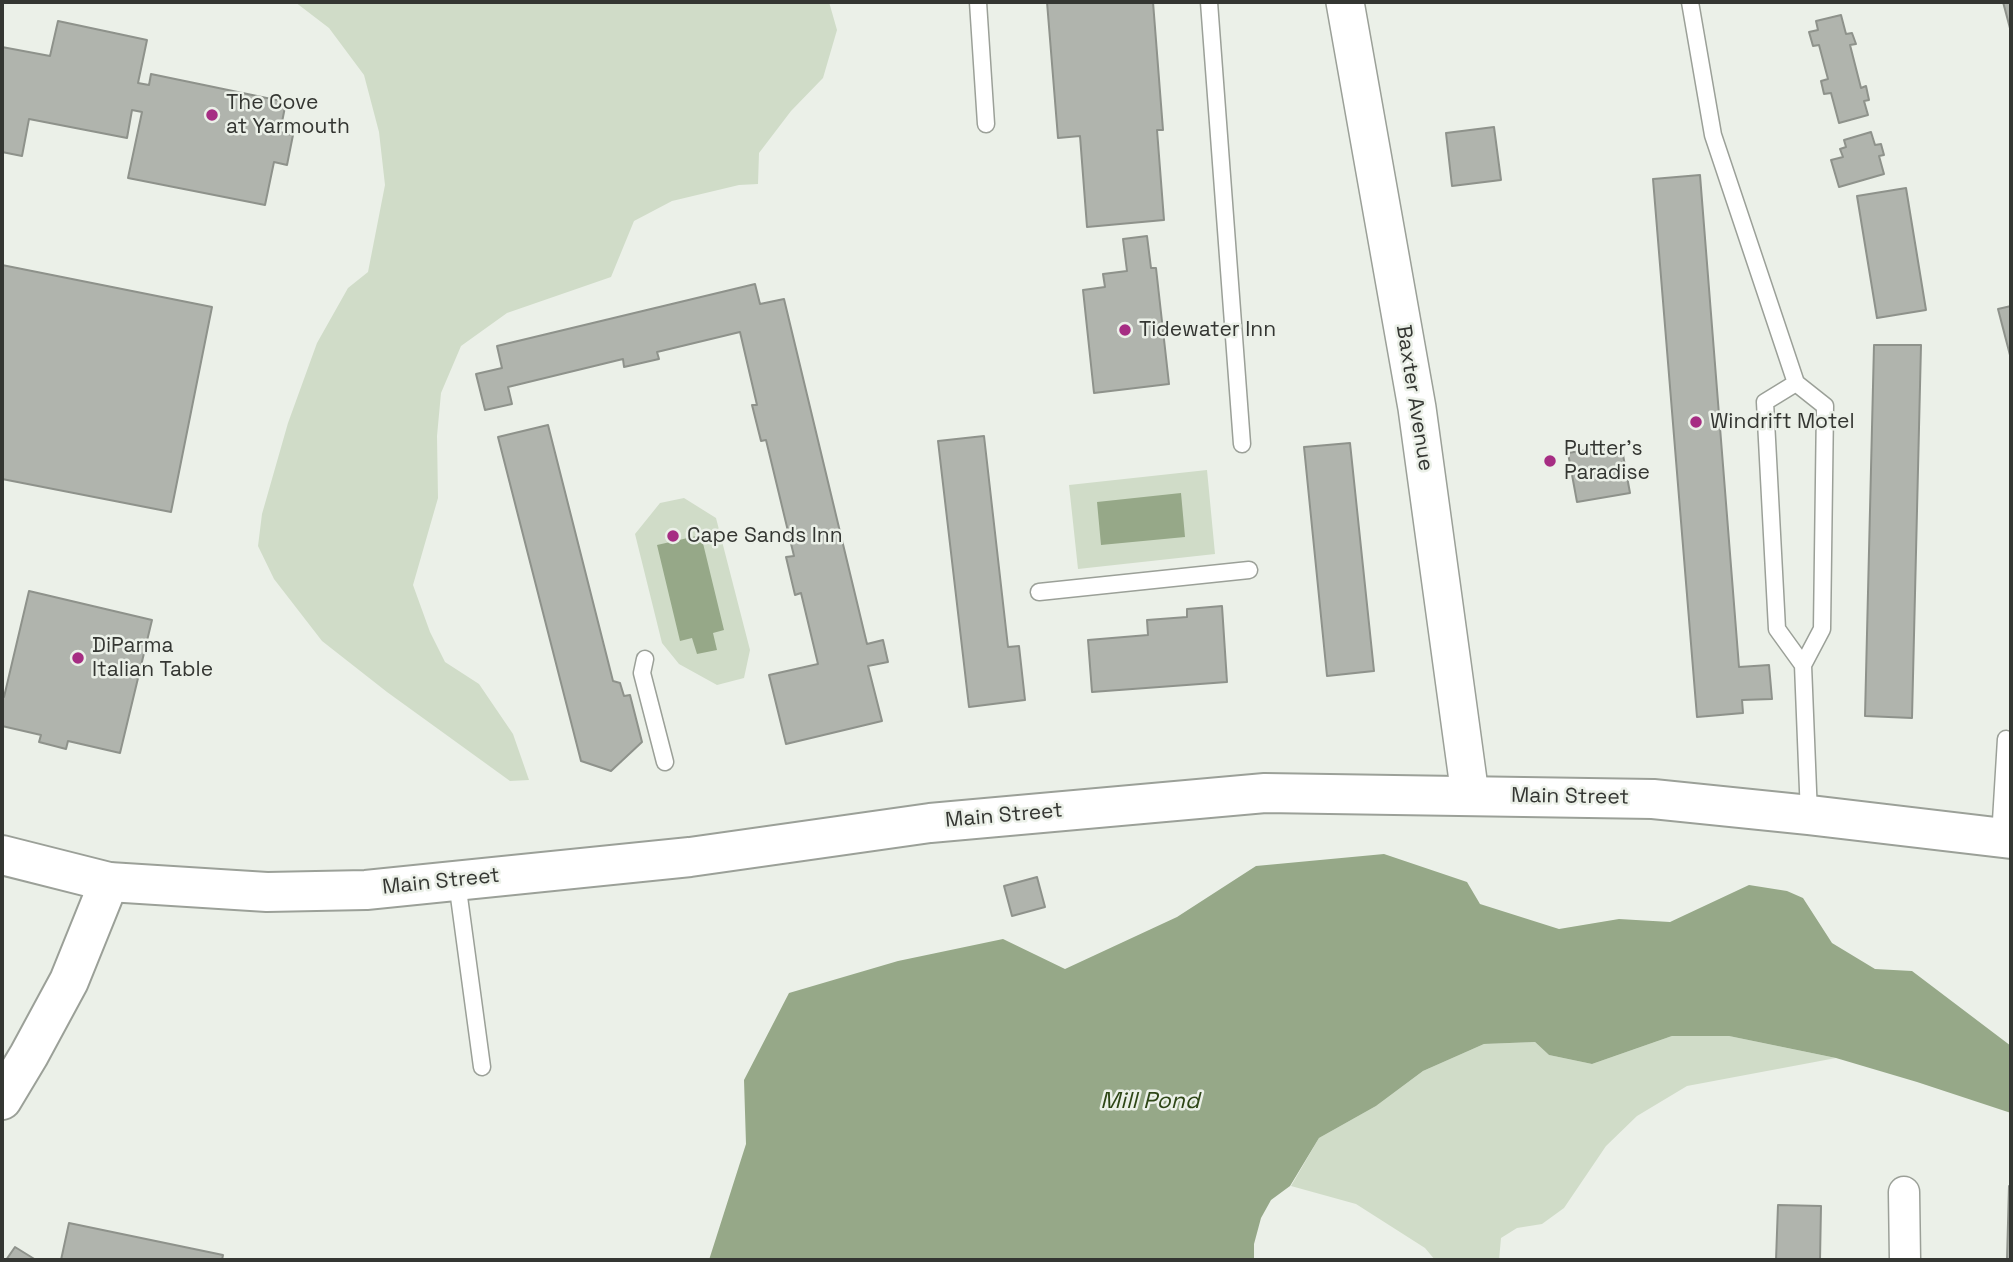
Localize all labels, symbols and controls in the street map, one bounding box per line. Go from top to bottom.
place label: The Cove at Yarmouth [226,90,350,140]
marker: The Cove at Yarmouth [204,107,220,123]
place label: Tidewater Inn [1139,317,1276,343]
marker: Tidewater Inn [1117,322,1133,338]
street label: Baxter Avenue [1390,323,1438,473]
place label: Windrift Motel [1710,409,1855,435]
marker: Windrift Motel [1688,414,1704,430]
place label: Putter's Paradise [1564,436,1650,486]
marker: Putter's Paradise [1542,453,1558,469]
place label: Cape Sands Inn [687,523,843,549]
marker: Cape Sands Inn [665,528,681,544]
place label: DiParma Italian Table [92,633,213,683]
marker: DiParma Italian Table [70,650,86,666]
street label: Main Street [1511,783,1629,811]
street label: Main Street [944,798,1064,834]
street label: Main Street [381,863,501,901]
water label: Mill Pond [1100,1088,1200,1116]

